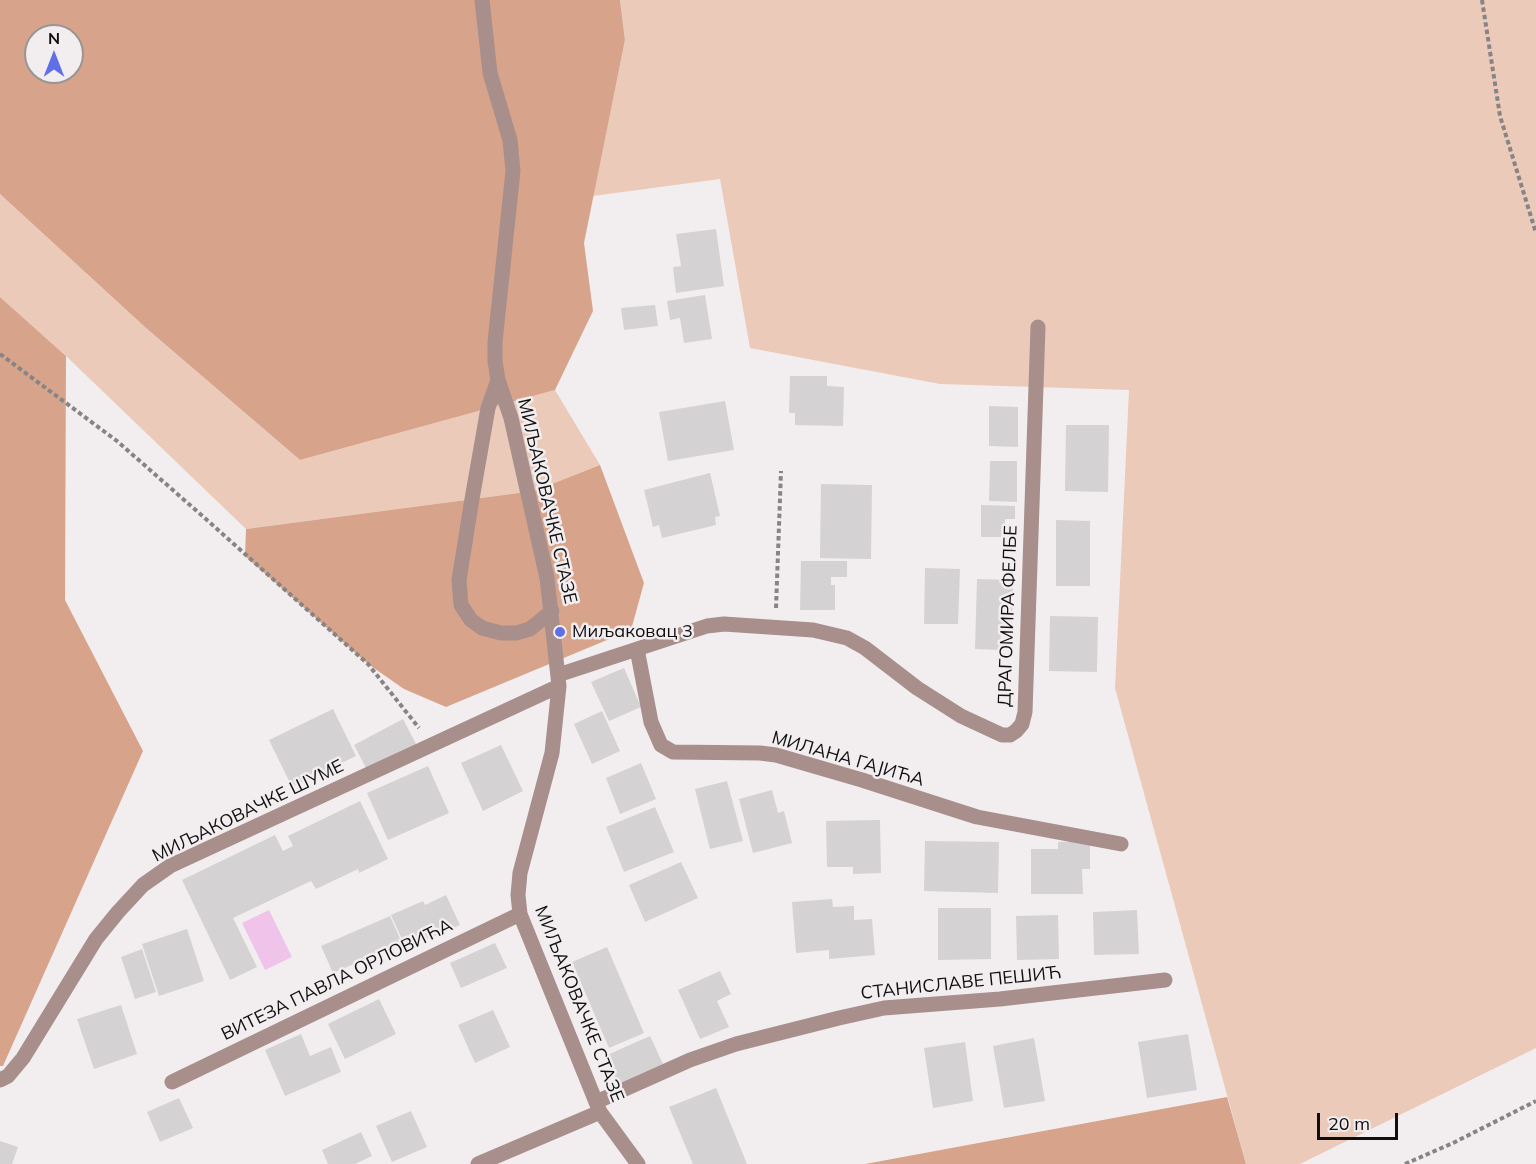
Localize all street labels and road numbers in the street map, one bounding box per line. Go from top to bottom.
street label: МИЉАКОВАЧКЕ СТАЗЕ [513,396,581,606]
street label: ДРАГОМИРА ФЕЛБЕ [994,525,1022,707]
street label: МИЛАНА ГАЈИЋА [769,727,927,791]
street label: МИЉАКОВАЧКЕ ШУМЕ [149,755,347,867]
street label: МИЉАКОВАЧКЕ СТАЗЕ [530,903,628,1105]
street label: ВИТЕЗА ПАВЛА ОРЛОВИЋА [218,915,456,1045]
street label: СТАНИСЛАВЕ ПЕШИЋ [860,962,1062,1004]

